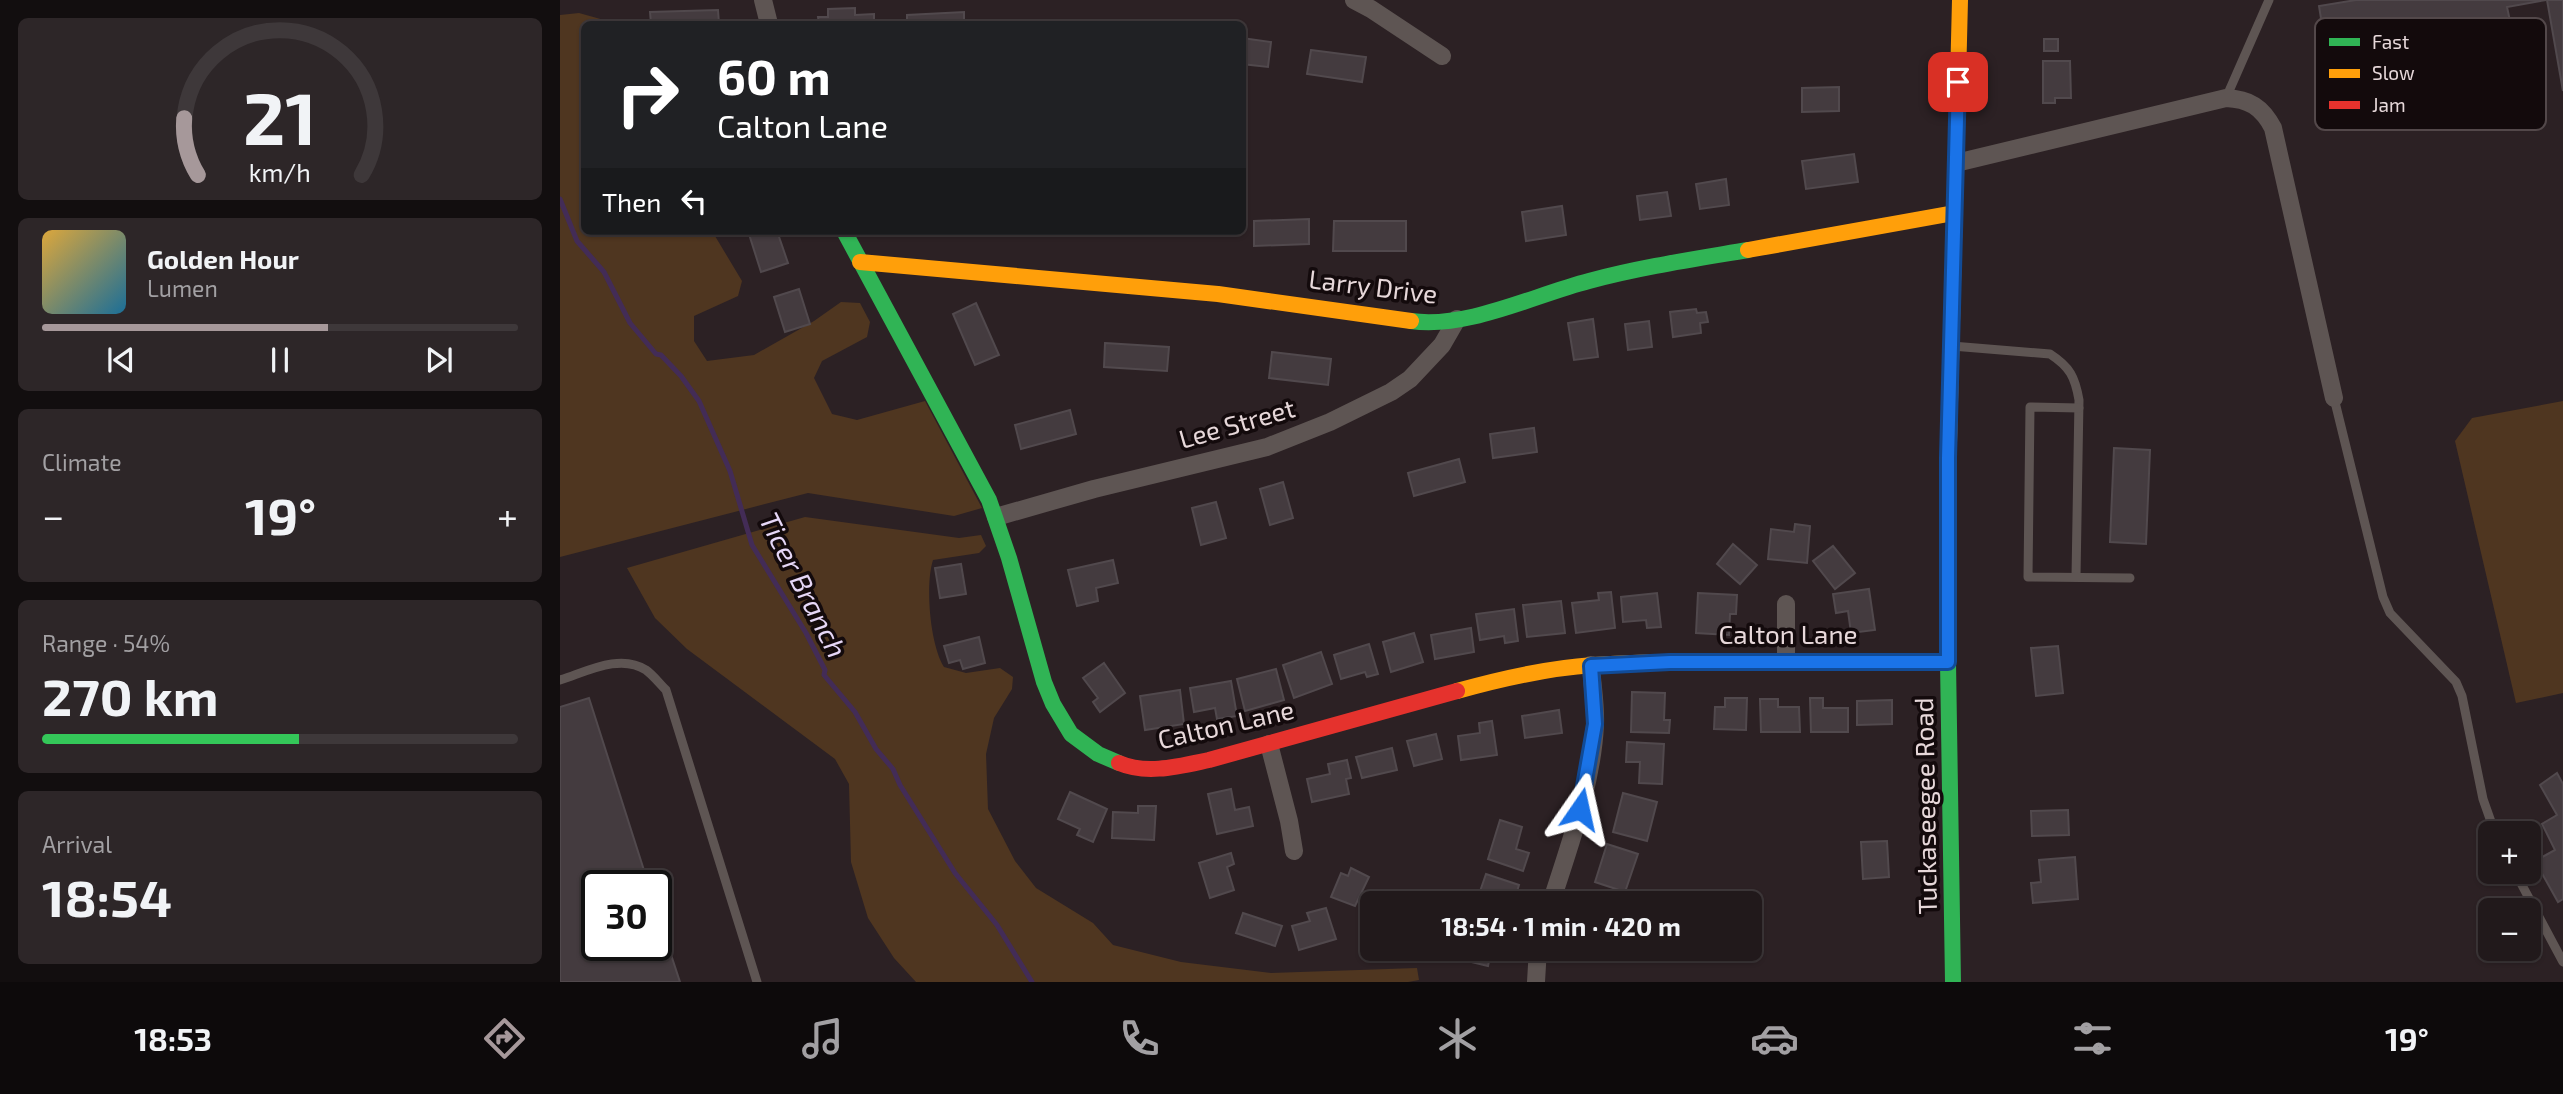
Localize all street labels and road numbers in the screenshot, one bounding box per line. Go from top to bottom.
street label: Larry Drive [1307,262,1439,309]
street label: Lee Street [1175,391,1298,454]
street label: Calton Lane [1719,618,1857,649]
street label: Calton Lane [1154,693,1297,754]
street label: Tuckaseegee Road [1907,697,1942,915]

